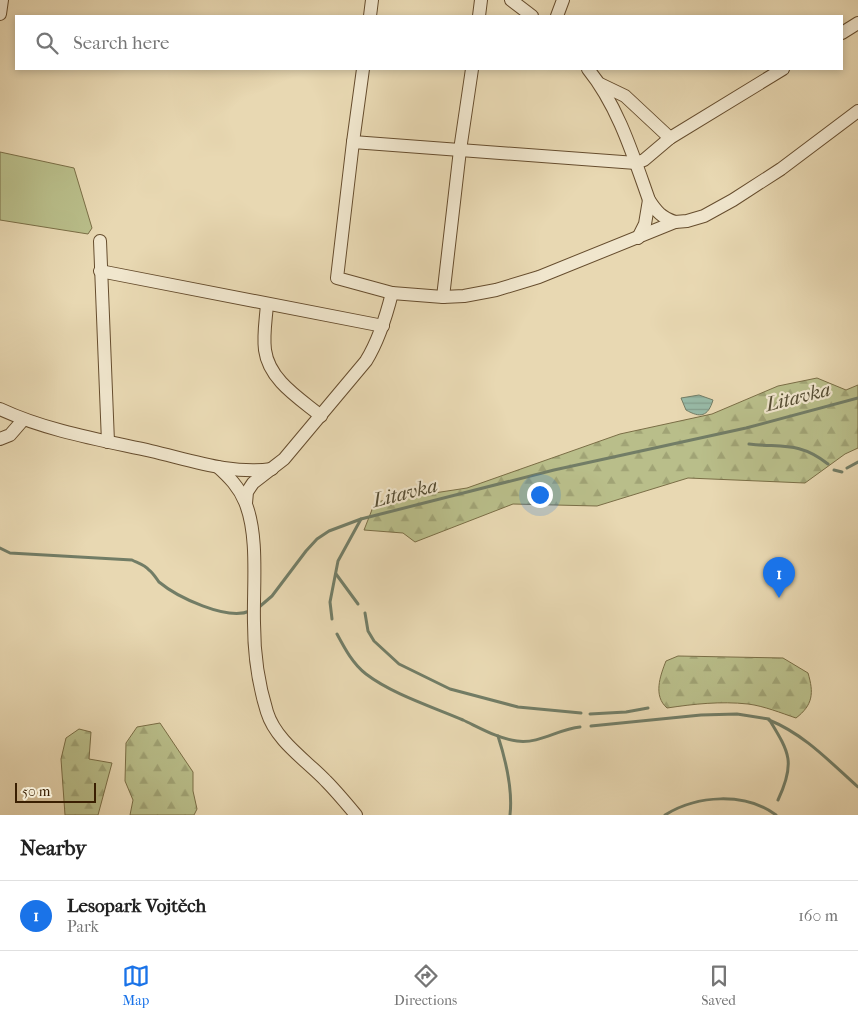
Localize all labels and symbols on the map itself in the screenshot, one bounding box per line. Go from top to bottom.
water label: Litavka [761,378,833,417]
water label: Litavka [368,474,440,513]
your location [527,482,553,508]
pin: 1 [763,557,795,598]
scale bar [15,780,96,803]

